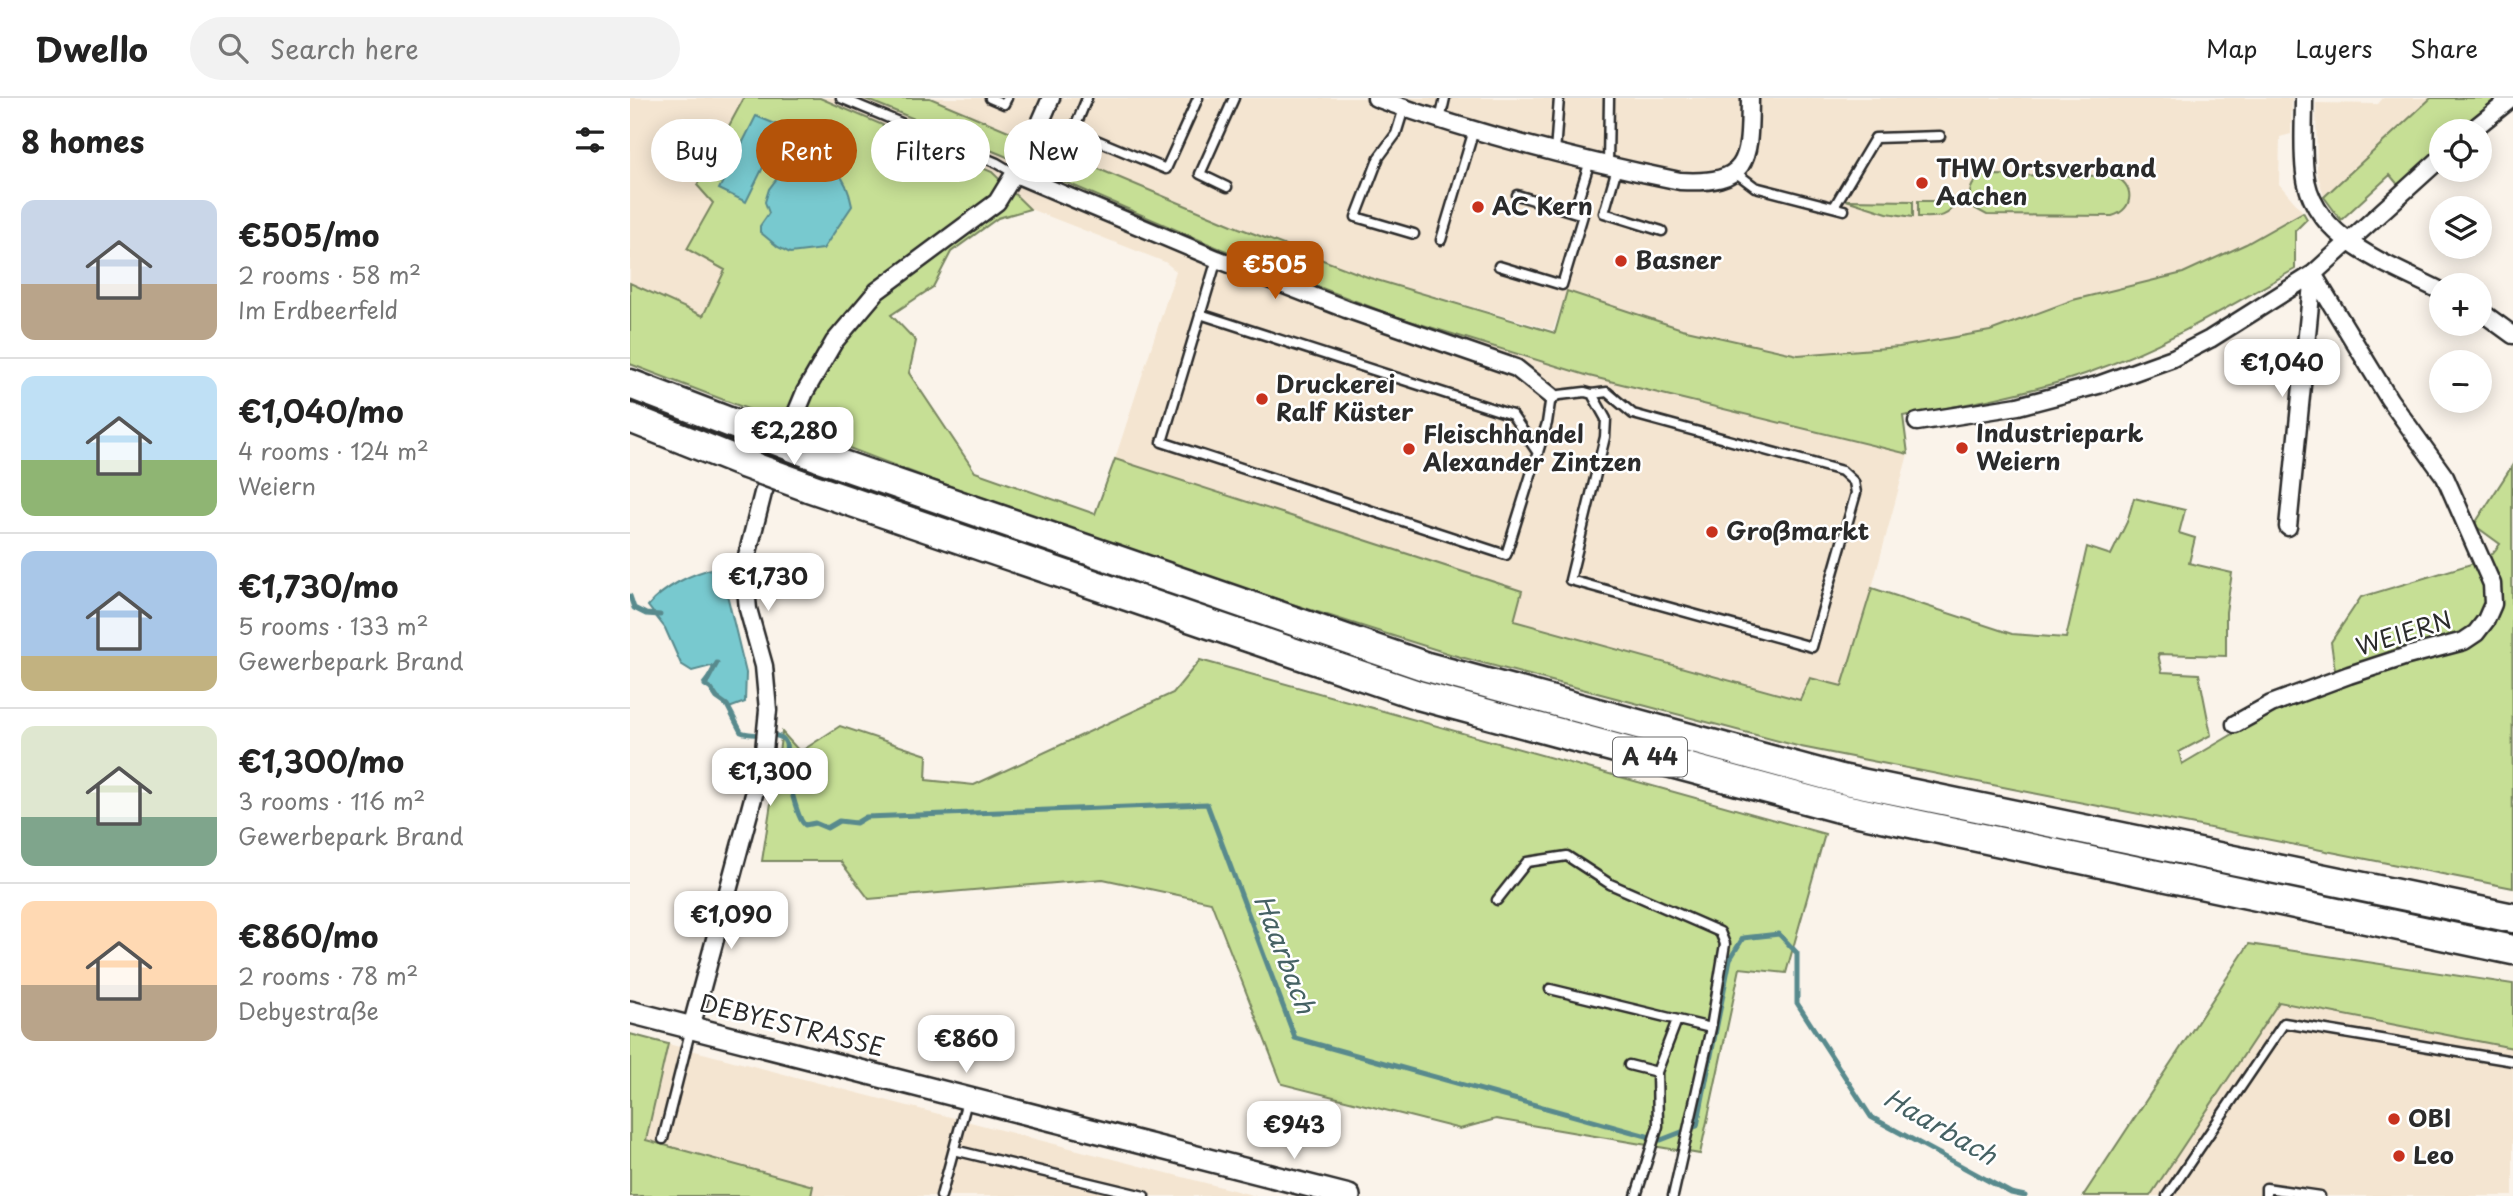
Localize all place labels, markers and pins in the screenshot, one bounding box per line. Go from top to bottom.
place label: THW Ortsverband Aachen [1936,149,2156,213]
marker: THW Ortsverband Aachen [1914,175,1930,191]
place label: AC Kern [1492,187,1593,223]
marker: AC Kern [1470,199,1486,215]
place label: Basner [1635,241,1722,277]
pin: €505 [1234,242,1316,301]
marker: Basner [1613,253,1629,269]
pin: €1,040 [2225,340,2339,399]
place label: Druckerei Ralf Küster [1276,365,1414,429]
marker: Druckerei Ralf Küster [1254,391,1270,407]
pin: €2,280 [737,408,851,467]
place label: Industriepark Weiern [1976,414,2144,478]
place label: Fleischhandel Alexander Zintzen [1422,415,1642,479]
marker: Industriepark Weiern [1954,440,1970,456]
marker: Fleischhandel Alexander Zintzen [1401,441,1417,457]
place label: Großmarkt [1726,512,1869,548]
marker: Großmarkt [1704,524,1720,540]
pin: €1,730 [711,554,825,613]
pin: €1,300 [713,748,827,808]
pin: €1,090 [674,892,788,951]
pin: €860 [925,1016,1007,1075]
place label: OBI [2408,1099,2451,1135]
pin: €943 [1253,1102,1335,1161]
marker: OBI [2386,1111,2402,1127]
place label: Leo [2413,1136,2454,1172]
marker: Leo [2391,1148,2407,1164]

